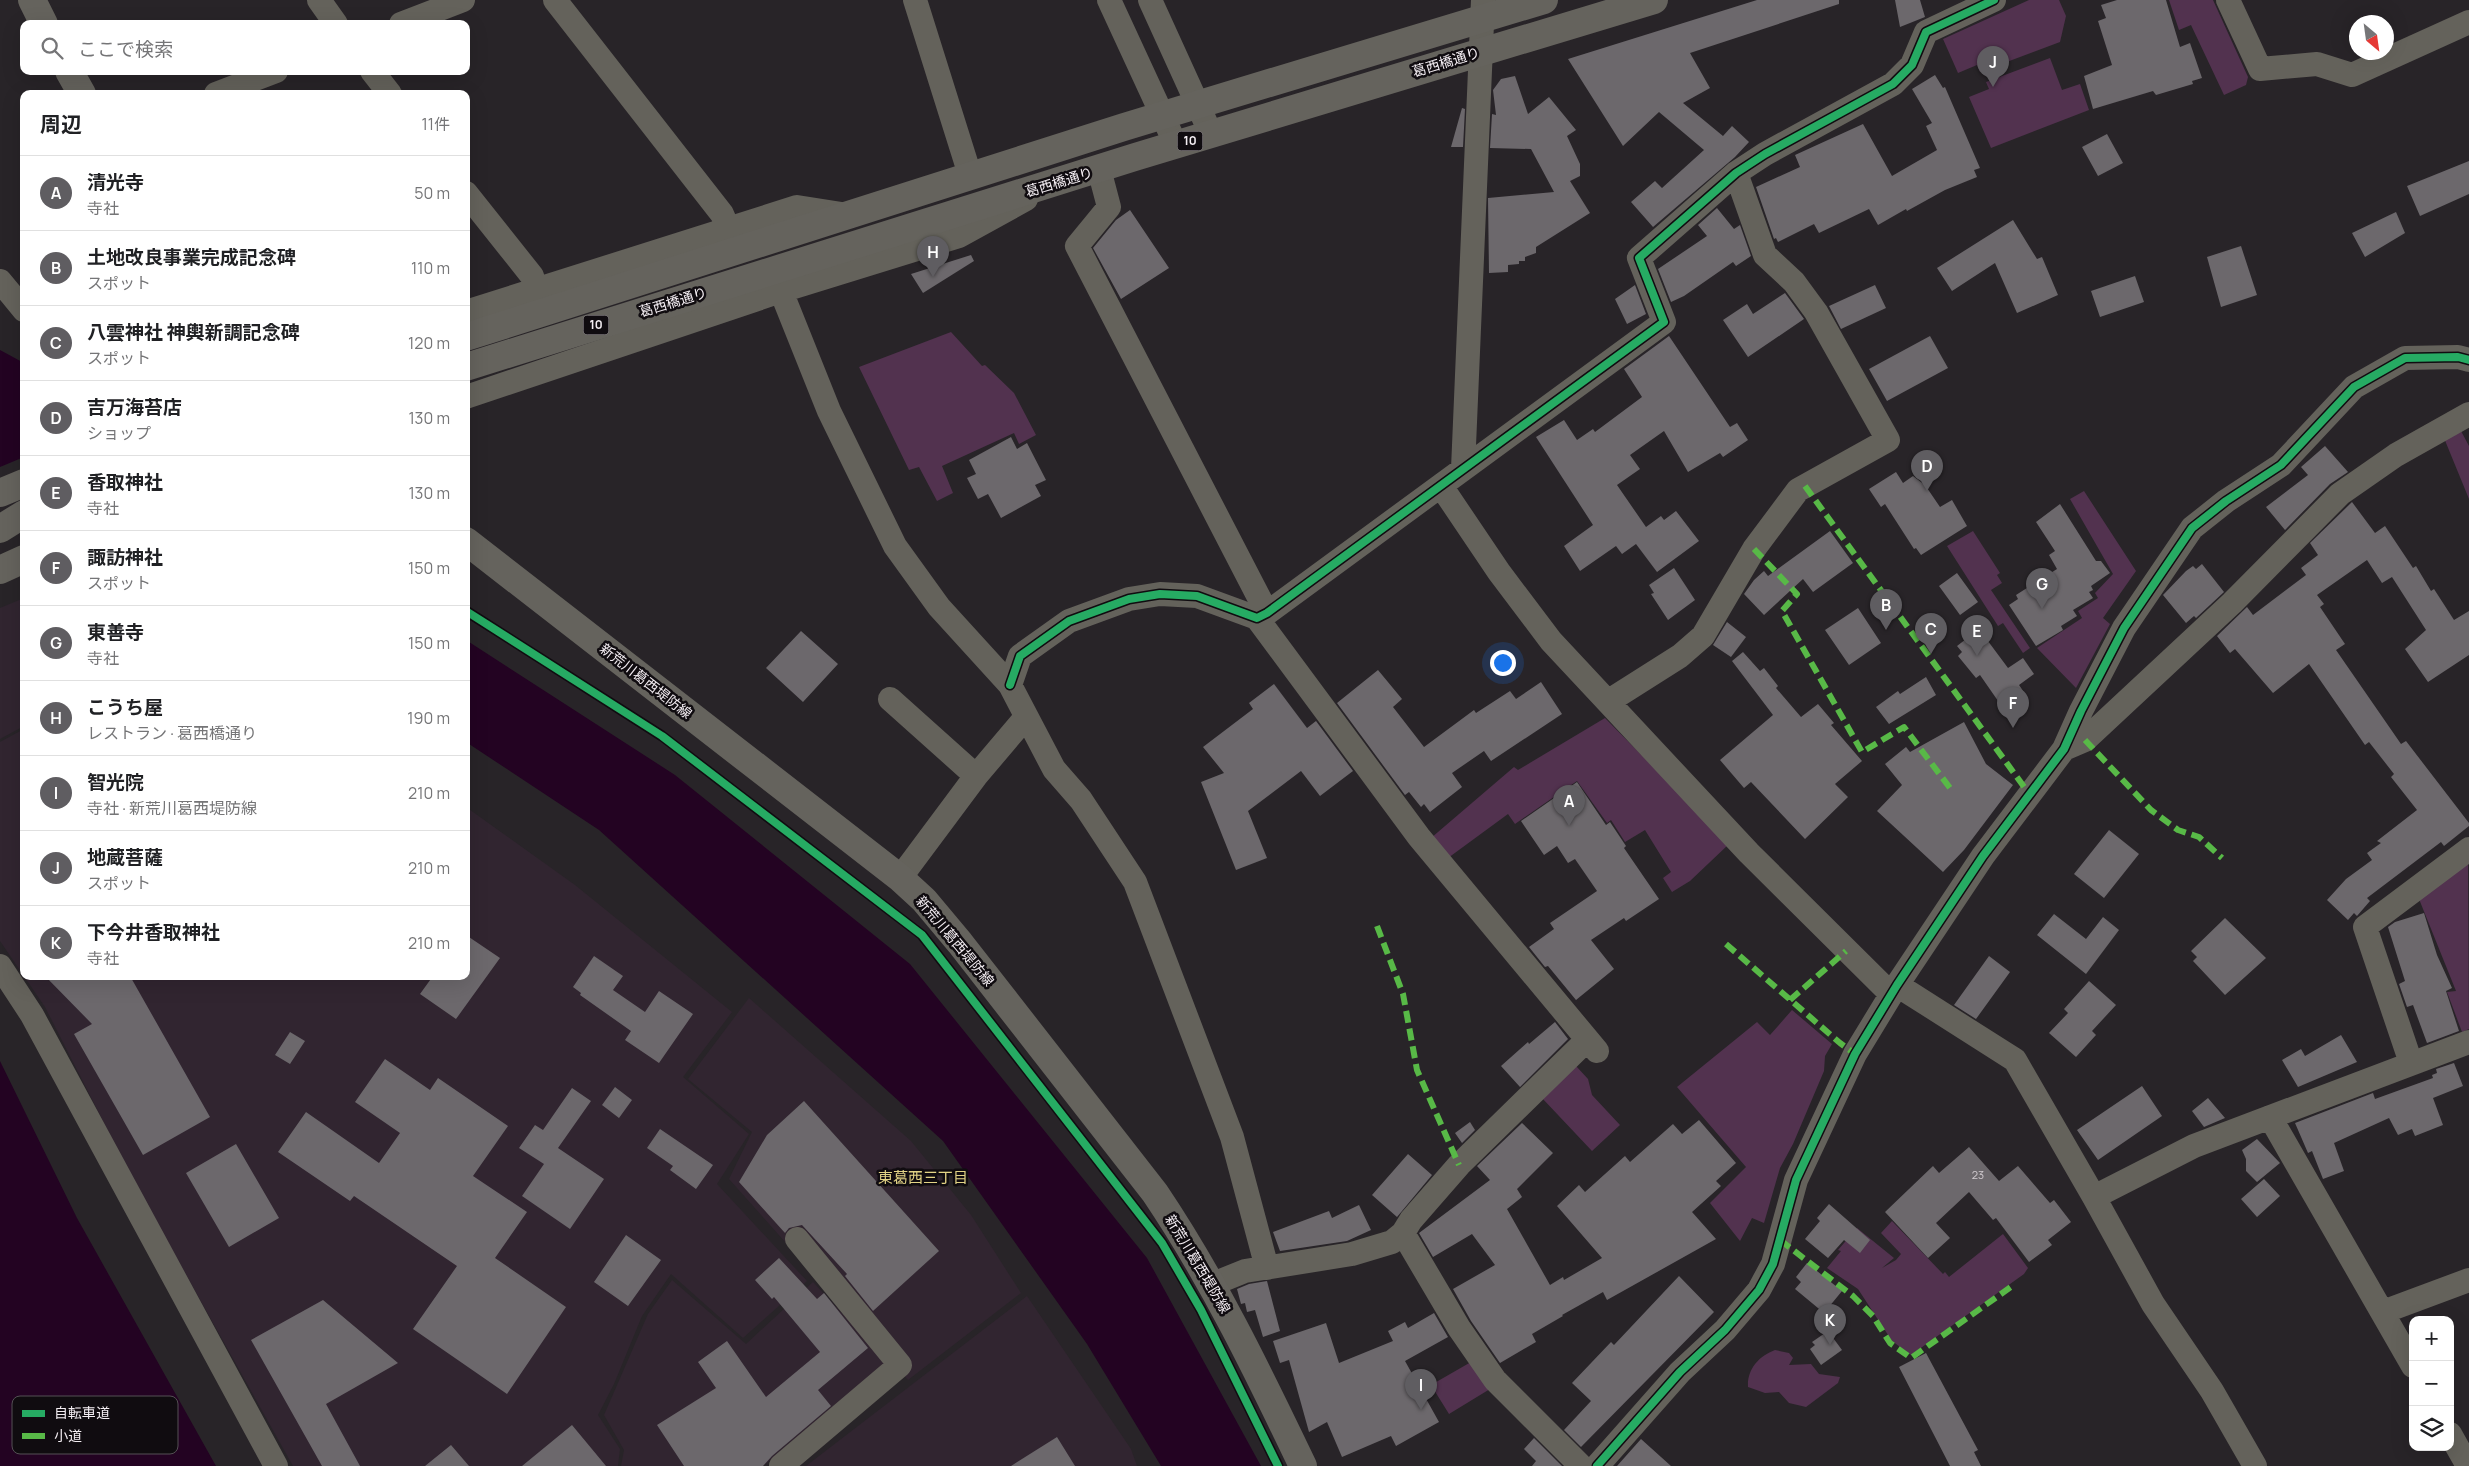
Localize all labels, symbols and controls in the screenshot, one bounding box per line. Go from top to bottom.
north arrow [2349,15,2394,60]
search box [20,20,470,75]
icon: search [38,34,66,62]
text: ここで検索 [78,36,173,62]
street label: 葛西橋通り [1410,42,1482,81]
pin: J [1977,46,2009,87]
text: 周辺 [40,110,82,138]
text: 11件 [422,113,450,135]
road number: 10 [1178,132,1202,150]
street label: 葛西橋通り [1023,162,1095,201]
text: 清光寺 [87,169,144,195]
text: A [51,182,61,204]
text: 50 m [414,182,450,204]
text: 寺社 [87,197,119,219]
pin: H [917,236,949,277]
text: 土地改良事業完成記念碑 [87,244,296,270]
text: B [51,257,61,279]
text: 110 m [411,257,450,279]
text: スポット [87,272,151,294]
street label: 葛西橋通り [637,282,709,321]
road number: 10 [584,316,608,334]
text: 八雲神社 神輿新調記念碑 [87,319,300,345]
text: C [50,332,62,354]
text: 120 m [408,332,450,354]
text: スポット [87,347,151,369]
text: 吉万海苔店 [87,394,182,420]
text: D [50,407,62,429]
text: 130 m [408,407,450,429]
text: ショップ [87,422,151,444]
pin: D [1911,450,1943,491]
text: 香取神社 [87,469,163,495]
text: E [51,482,61,504]
text: 130 m [408,482,450,504]
text: 寺社 [87,497,119,519]
text: 諏訪神社 [87,544,163,570]
text: F [52,557,60,579]
text: 150 m [408,557,450,579]
pin: G [2026,568,2058,609]
text: スポット [87,572,151,594]
pin: B [1870,589,1902,630]
pin: C [1915,613,1947,654]
pin: E [1961,615,1993,656]
text: 東善寺 [87,619,144,645]
text: G [50,632,62,654]
text: 150 m [408,632,450,654]
street label: 新荒川葛西堤防線 [596,639,696,723]
text: 寺社 [87,647,119,669]
your location [1490,650,1516,676]
pin: F [1997,687,2029,728]
text: こうち屋 [87,694,163,720]
text: H [50,707,62,729]
text: 190 m [407,707,450,729]
text: レストラン · 葛西橋通り [87,722,257,744]
text: 智光院 [87,769,144,795]
text: I [54,782,58,804]
text: 210 m [408,782,450,804]
pin: A [1553,785,1585,826]
text: 寺社 · 新荒川葛西堤防線 [87,797,257,819]
text: 地蔵菩薩 [87,844,163,870]
text: J [52,857,60,879]
text: 210 m [408,857,450,879]
text: スポット [87,872,151,894]
street label: 新荒川葛西堤防線 [912,892,999,990]
text: 下今井香取神社 [87,919,220,945]
text: K [51,932,61,954]
text: 210 m [408,932,450,954]
text: 寺社 [87,947,119,969]
district label: 東葛西三丁目 [878,1167,968,1188]
house number: 23 [1972,1167,1984,1182]
street label: 新荒川葛西堤防線 [1161,1211,1235,1317]
pin: K [1814,1304,1846,1345]
map controls [2409,1316,2454,1451]
button: + [2409,1316,2454,1361]
button: − [2409,1361,2454,1406]
pin: I [1405,1369,1437,1410]
legend [12,1396,178,1454]
text: 自転車道 [54,1403,110,1422]
button: layers [2409,1406,2454,1451]
text: 小道 [54,1426,82,1445]

